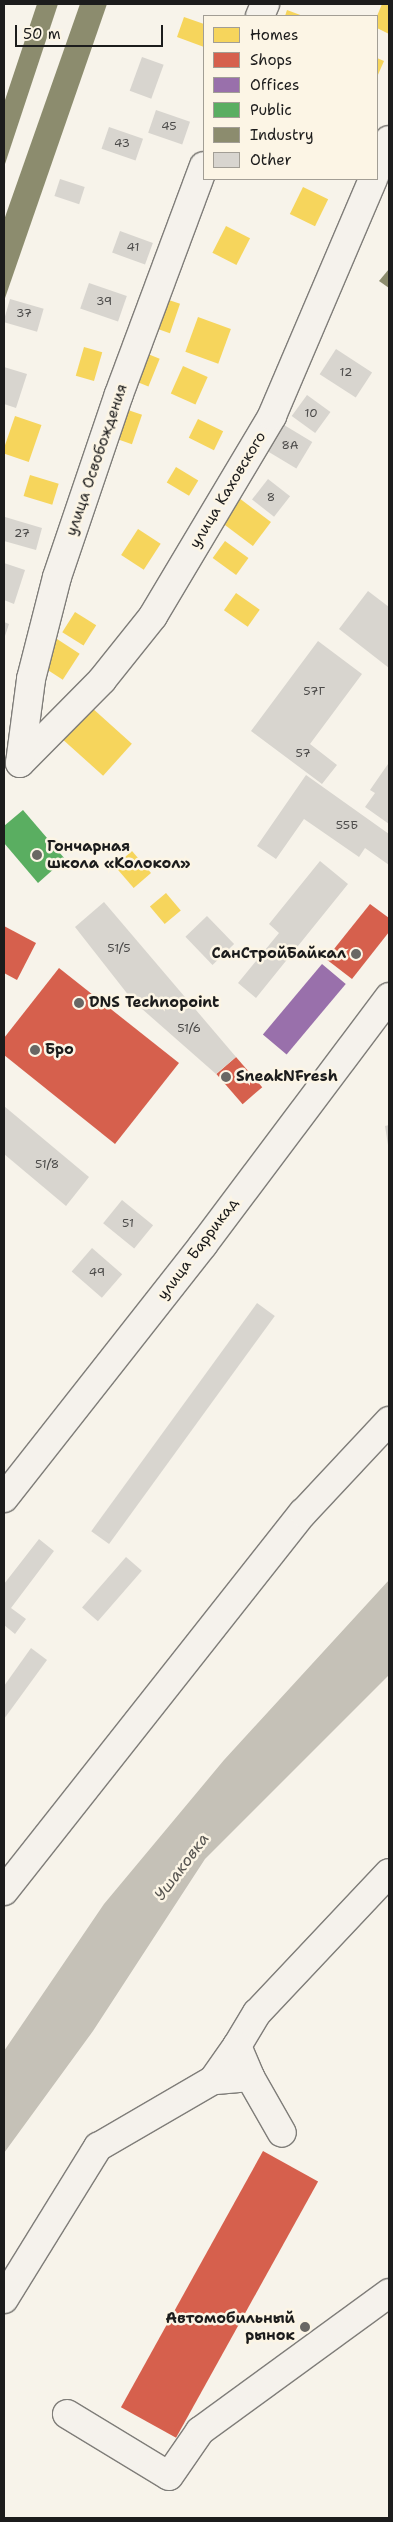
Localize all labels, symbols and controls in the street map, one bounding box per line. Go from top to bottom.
scale bar [18,15,165,47]
legend [203,15,378,180]
text: 50 m [23,24,61,44]
text: Homes [250,25,298,45]
text: Shops [250,50,292,70]
text: Offices [250,75,299,95]
text: Public [250,100,292,120]
house number: 45 [161,120,177,134]
text: Industry [250,125,314,145]
house number: 43 [114,137,130,151]
text: Other [250,150,292,170]
house number: 41 [127,241,139,255]
house number: 39 [96,295,112,309]
house number: 37 [16,307,32,321]
house number: 12 [340,366,352,380]
street label: улица Освобождения [63,382,131,538]
house number: 10 [304,407,318,421]
street label: улица Каховского [186,428,270,552]
house number: 8А [281,439,299,453]
house number: 8 [267,491,275,505]
house number: 27 [14,527,30,541]
house number: 57Г [303,685,325,699]
house number: 57 [295,747,311,761]
house number: 55Б [336,819,358,833]
place label: Гончарная школа «Колокол» [47,837,190,872]
marker: Гончарная школа «Колокол» [31,849,43,861]
house number: 51/5 [107,942,131,956]
place label: СанСтройБайкал [212,945,346,963]
marker: СанСтройБайкал [350,948,362,960]
place label: DNS Technopoint [89,994,219,1012]
marker: DNS Technopoint [73,997,85,1009]
house number: 51/6 [177,1022,201,1036]
place label: Бро [45,1041,74,1059]
marker: Бро [29,1044,41,1056]
place label: SneakNFresh [236,1068,338,1086]
marker: SneakNFresh [220,1071,232,1083]
house number: 51/8 [35,1158,59,1172]
street label: улица Баррикад [154,1195,242,1303]
house number: 51 [122,1217,134,1231]
house number: 49 [89,1266,105,1280]
water label: Ушаковка [151,1830,213,1904]
place label: Автомобильный рынок [165,2309,295,2344]
marker: Автомобильный рынок [299,2321,311,2333]

